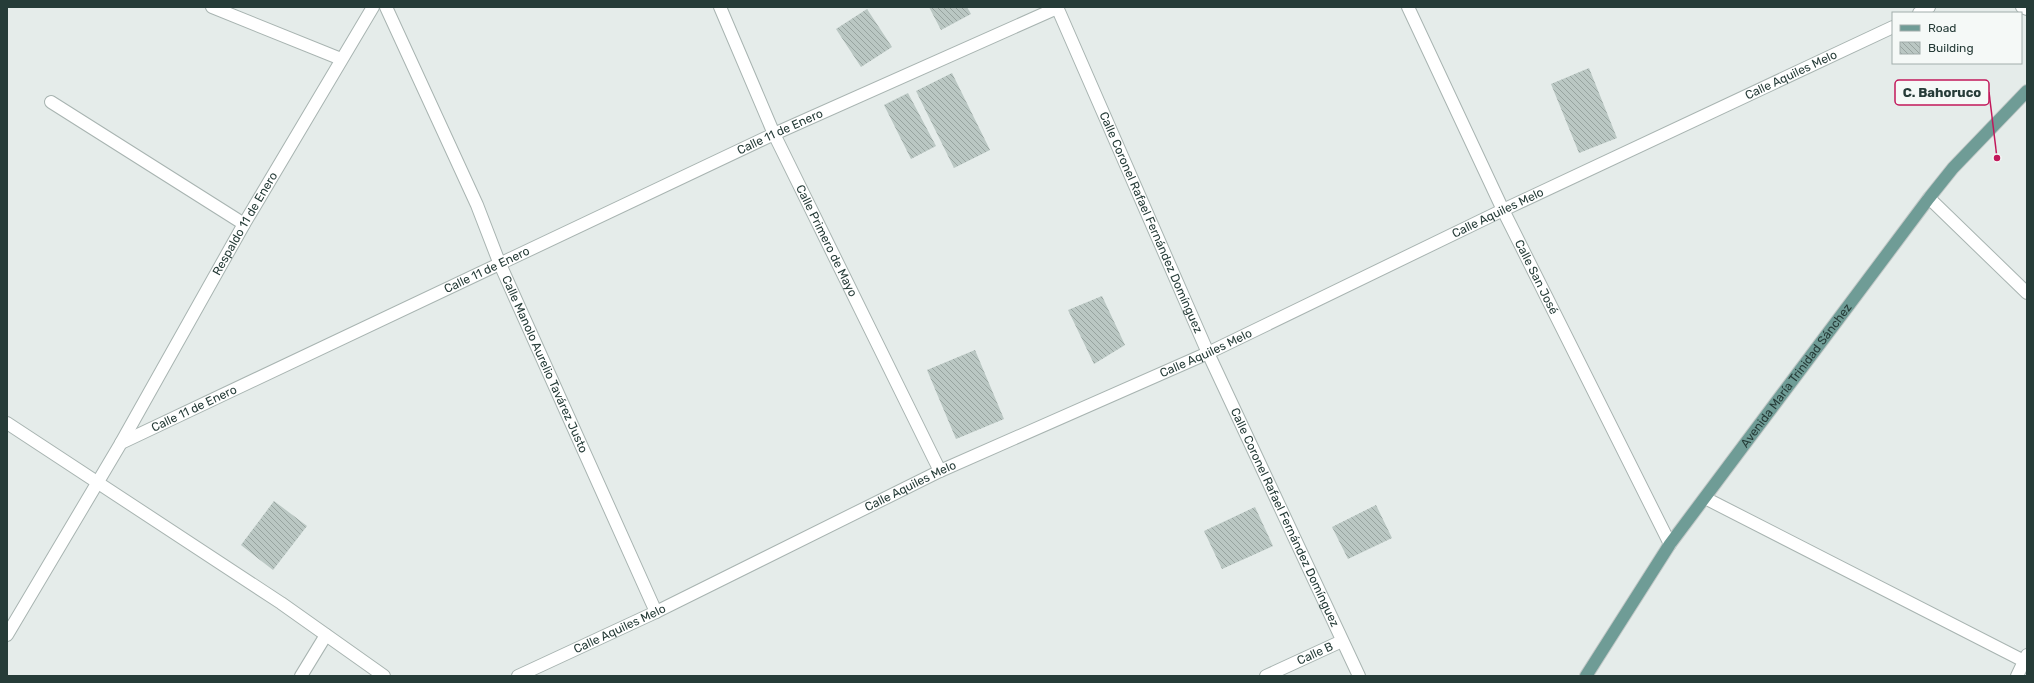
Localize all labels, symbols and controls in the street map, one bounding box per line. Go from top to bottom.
legend [1892,12,2022,64]
text: Road [1928,21,1956,35]
text: Building [1928,41,1974,55]
street label: Calle Aquiles Melo [1743,47,1839,102]
callout: C. Bahoruco [1895,80,1989,105]
text: C. Bahoruco [1903,85,1981,100]
street label: Calle 11 de Enero [735,106,825,157]
street label: Calle Coronel Rafael Fernández Domínguez [1097,110,1205,335]
street label: Respaldo 11 de Enero [210,169,280,278]
street label: Calle Primero de Mayo [793,182,860,299]
street label: Calle Aquiles Melo [1450,185,1546,241]
street label: Calle San José [1512,237,1561,317]
street label: Calle 11 de Enero [442,244,532,296]
street label: Calle Manolo Aurelio Tavárez Justo [499,273,591,455]
street label: Avenida María Trinidad Sánchez [1738,301,1855,450]
street label: Calle Aquiles Melo [1158,326,1254,380]
street label: Calle 11 de Enero [149,382,239,435]
street label: Calle Coronel Rafael Fernández Domínguez [1228,406,1342,629]
street label: Calle Aquiles Melo [862,458,958,514]
street label: Calle Aquiles Melo [571,601,668,656]
street label: Calle B [1295,639,1335,668]

